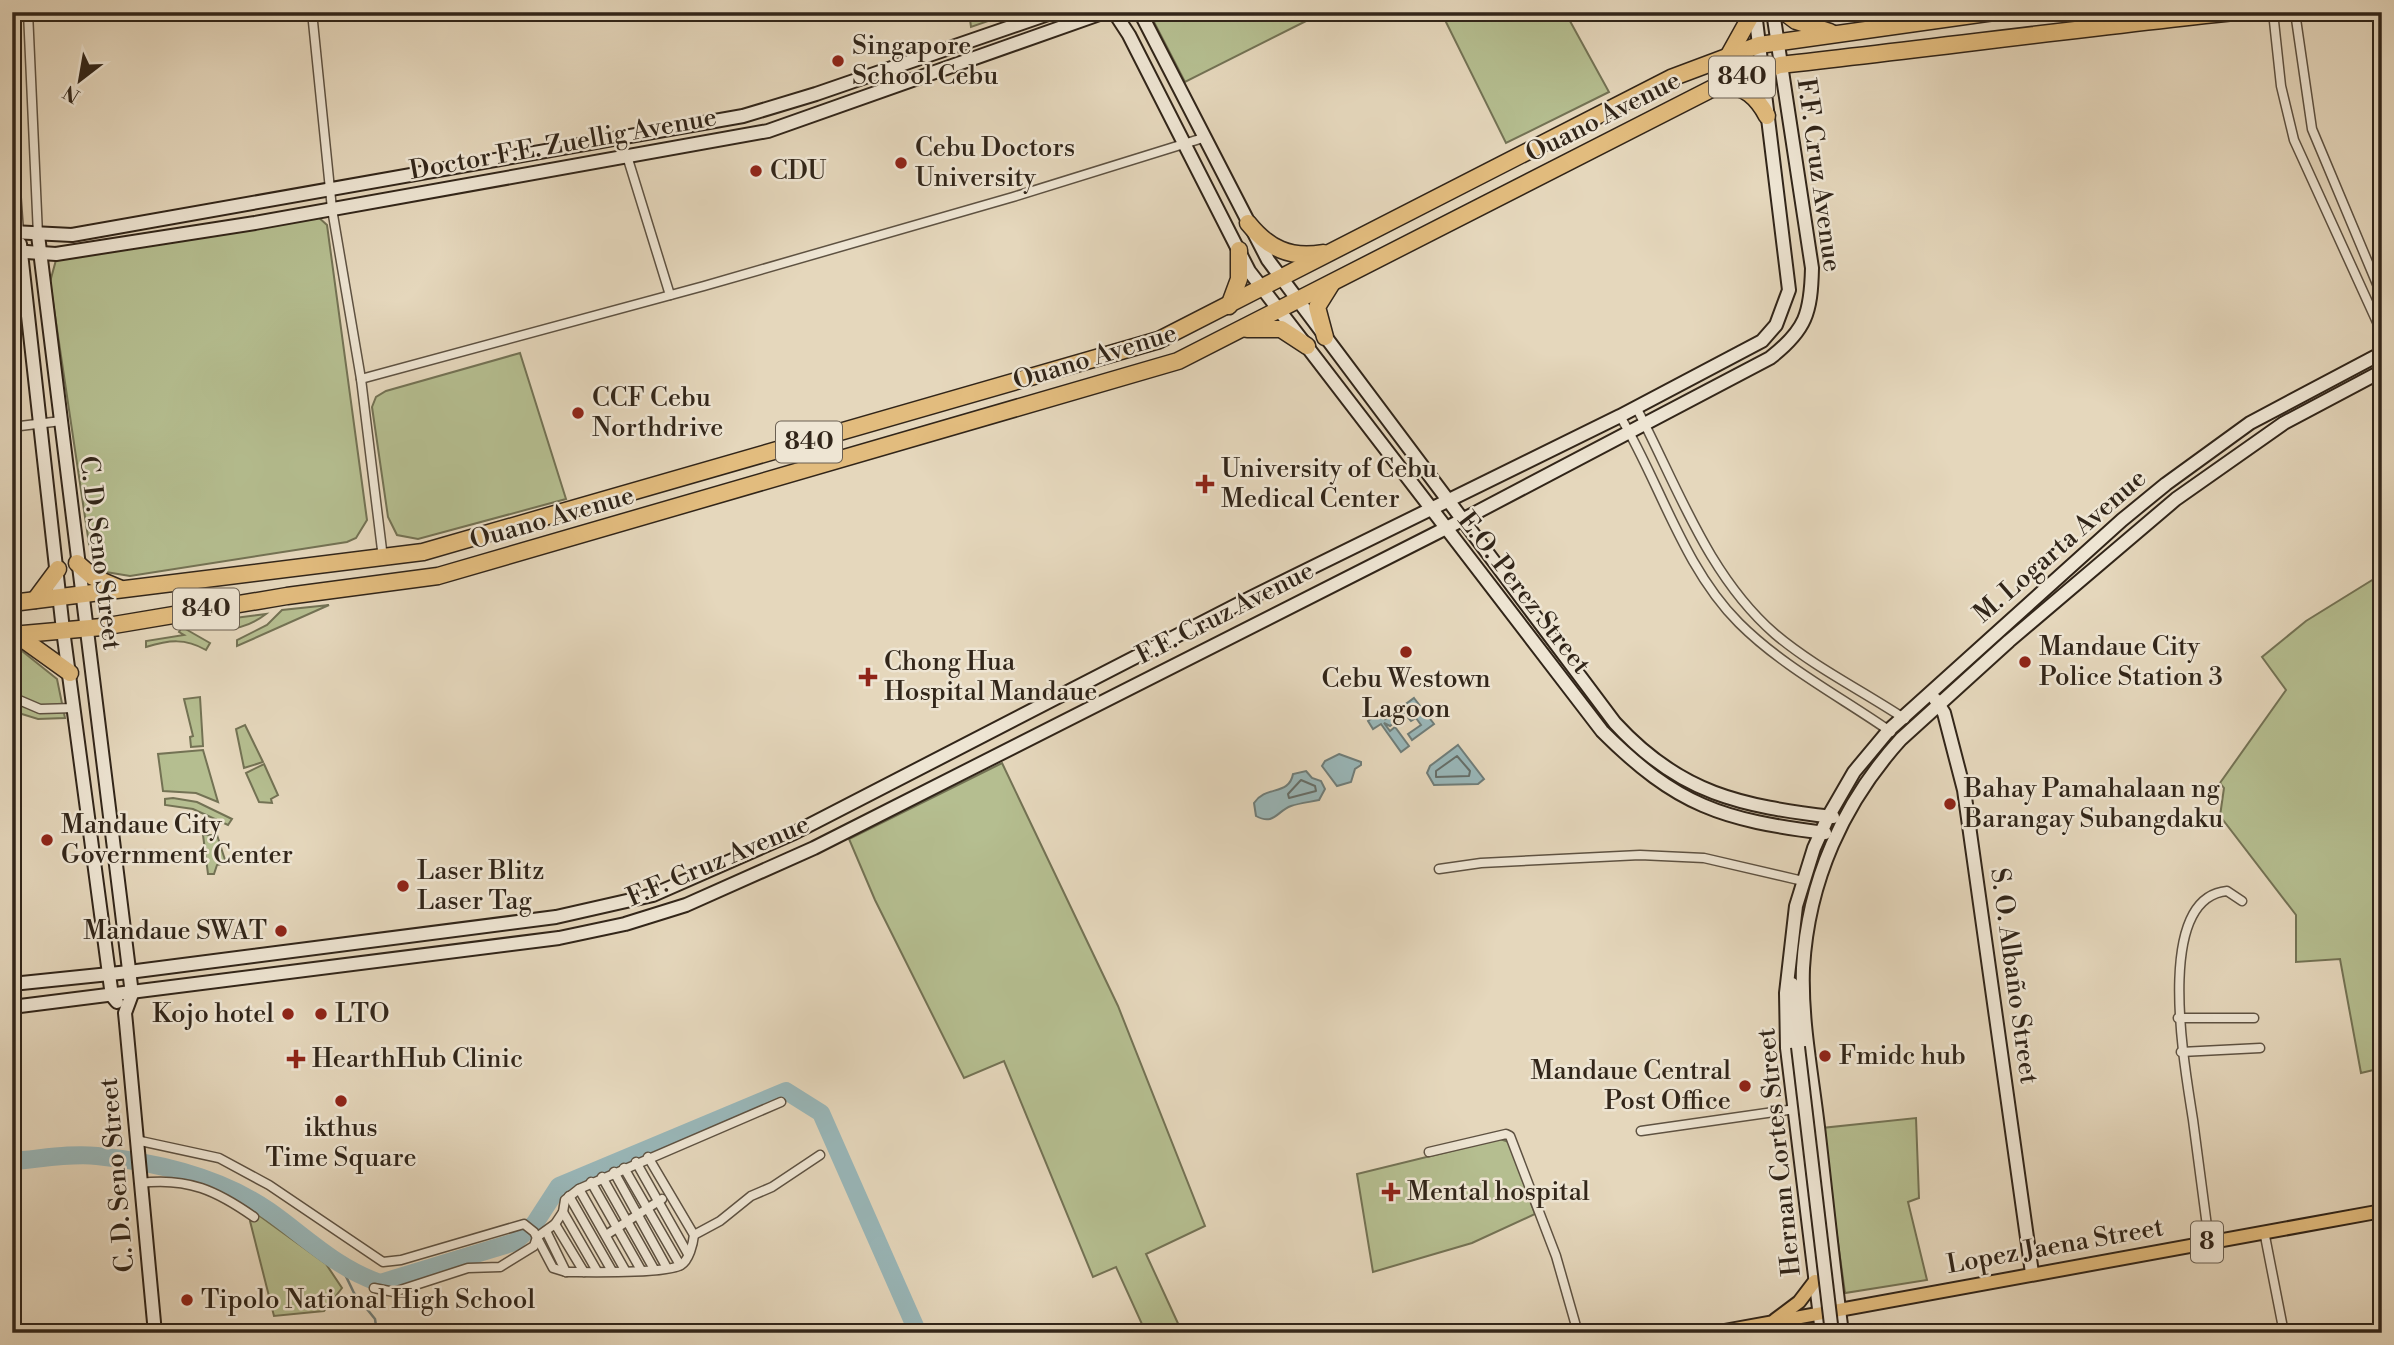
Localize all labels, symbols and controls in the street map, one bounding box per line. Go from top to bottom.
place label: Singapore School Cebu [852,30,998,92]
north arrow [46,46,116,116]
marker: Singapore School Cebu [830,53,846,69]
road number: 840 [1709,56,1775,98]
street label: Ouano Avenue [1520,64,1686,170]
street label: F.F. Cruz Avenue [1790,76,1848,274]
text: N [59,80,84,108]
street label: Doctor F.E. Zuellig Avenue [407,101,719,187]
place label: Cebu Doctors University [915,132,1075,194]
place label: CDU [770,155,827,187]
marker: Cebu Doctors University [893,155,909,171]
marker: CDU [748,163,764,179]
street label: Ouano Avenue [1009,317,1181,397]
place label: CCF Cebu Northdrive [592,382,723,444]
marker: CCF Cebu Northdrive [570,405,586,421]
road number: 840 [776,422,842,462]
place label: University of Cebu Medical Center [1221,453,1437,515]
street label: C. D. Seno Street [72,454,128,652]
street label: M. Logarta Avenue [1967,462,2153,630]
marker: University of Cebu Medical Center [1195,474,1215,494]
street label: Ouano Avenue [466,479,638,557]
street label: E.O. Perez Street [1451,506,1597,680]
street label: F.F. Cruz Avenue [1131,554,1319,672]
road number: 840 [173,588,239,630]
place label: Mandaue City Police Station 3 [2039,631,2223,693]
marker: Cebu Westown Lagoon [1398,644,1414,660]
place label: Chong Hua Hospital Mandaue [884,646,1097,708]
marker: Mandaue City Police Station 3 [2017,654,2033,670]
place label: Cebu Westown Lagoon [1321,663,1491,725]
marker: Chong Hua Hospital Mandaue [858,667,878,687]
place label: Bahay Pamahalaan ng Barangay Subangdaku [1963,773,2224,835]
marker: Bahay Pamahalaan ng Barangay Subangdaku [1942,796,1958,812]
street label: F.F. Cruz Avenue [622,808,814,914]
place label: Mandaue City Government Center [61,809,293,871]
marker: Mandaue City Government Center [39,832,55,848]
place label: Laser Blitz Laser Tag [417,855,544,917]
street label: S. O. Albaño Street [1983,866,2045,1086]
marker: Laser Blitz Laser Tag [395,878,411,894]
place label: Mandaue SWAT [83,915,267,947]
marker: Mandaue SWAT [273,923,289,939]
place label: Kojo hotel [152,998,274,1030]
place label: LTO [335,998,390,1030]
marker: Kojo hotel [280,1006,296,1022]
marker: LTO [313,1006,329,1022]
street label: Hernan Cortes Street [1750,1026,1808,1278]
place label: Fmidc hub [1839,1040,1966,1072]
place label: HearthHub Clinic [312,1043,523,1075]
marker: Fmidc hub [1817,1048,1833,1064]
marker: HearthHub Clinic [286,1049,306,1069]
place label: Mandaue Central Post Office [1530,1055,1731,1117]
street label: C. D. Seno Street [93,1076,141,1274]
marker: Mandaue Central Post Office [1737,1078,1753,1094]
marker: ikthus Time Square [333,1093,349,1109]
place label: ikthus Time Square [265,1112,417,1174]
place label: Mental hospital [1407,1176,1590,1208]
marker: Mental hospital [1381,1182,1401,1202]
street label: Lopez Jaena Street [1944,1211,2166,1281]
road number: 8 [2191,1222,2223,1262]
place label: Tipolo National High School [201,1284,535,1316]
marker: Tipolo National High School [179,1292,195,1308]

